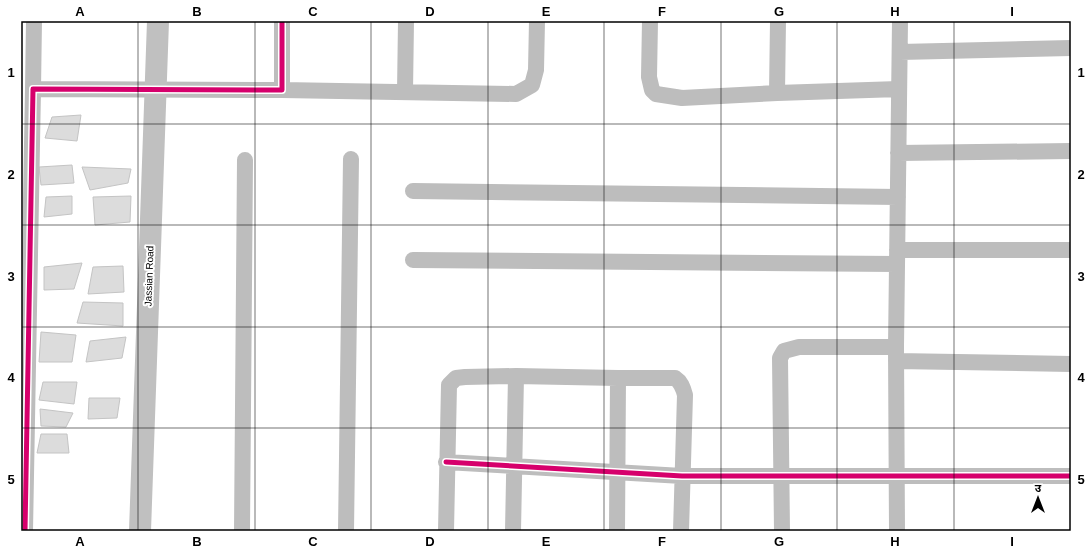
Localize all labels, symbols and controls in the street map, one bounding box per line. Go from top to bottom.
text: A [75,4,85,19]
text: B [192,4,202,19]
text: C [308,4,318,19]
text: D [425,4,435,19]
text: E [542,4,551,19]
text: F [658,4,666,19]
text: G [774,4,784,19]
text: H [890,4,900,19]
text: I [1010,4,1014,19]
text: 1 [7,65,15,80]
text: 1 [1077,65,1085,80]
text: 2 [7,167,15,182]
text: 2 [1077,167,1085,182]
street label: Jassian Road [142,246,156,306]
text: 3 [7,269,15,284]
text: 3 [1077,269,1085,284]
text: 4 [7,370,15,385]
text: 4 [1077,370,1085,385]
text: 5 [7,472,15,487]
text: 5 [1077,472,1085,487]
north arrow [1018,478,1058,518]
text: उ [1035,482,1042,494]
text: A [75,534,85,549]
text: B [192,534,202,549]
text: C [308,534,318,549]
text: D [425,534,435,549]
text: E [542,534,551,549]
text: F [658,534,666,549]
text: G [774,534,784,549]
text: H [890,534,900,549]
text: I [1010,534,1014,549]

